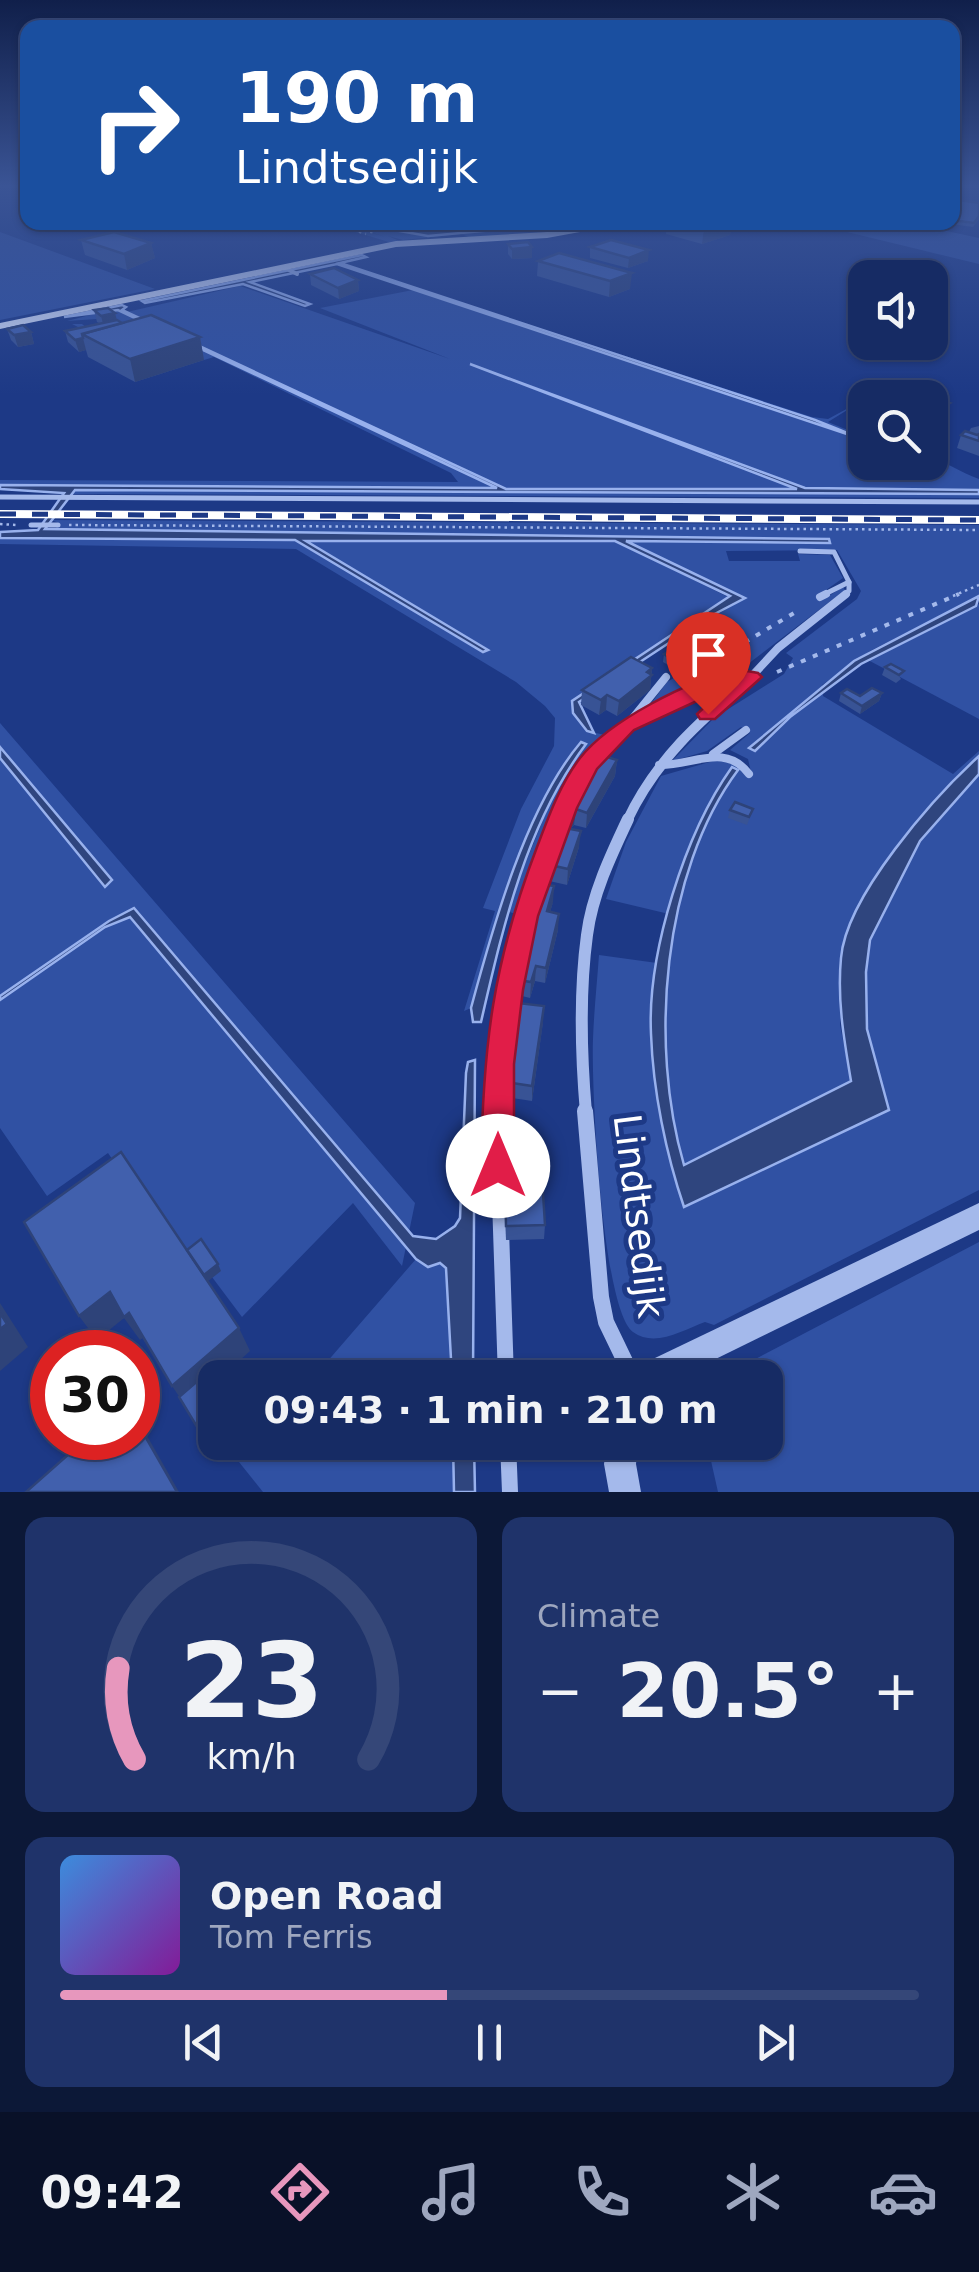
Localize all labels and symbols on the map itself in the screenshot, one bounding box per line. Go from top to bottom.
pin [666,612,751,715]
street label: Lindtsedijk [605,1111,673,1321]
position arrow [446,1114,550,1218]
speed limit sign: 30 [30,1330,160,1460]

